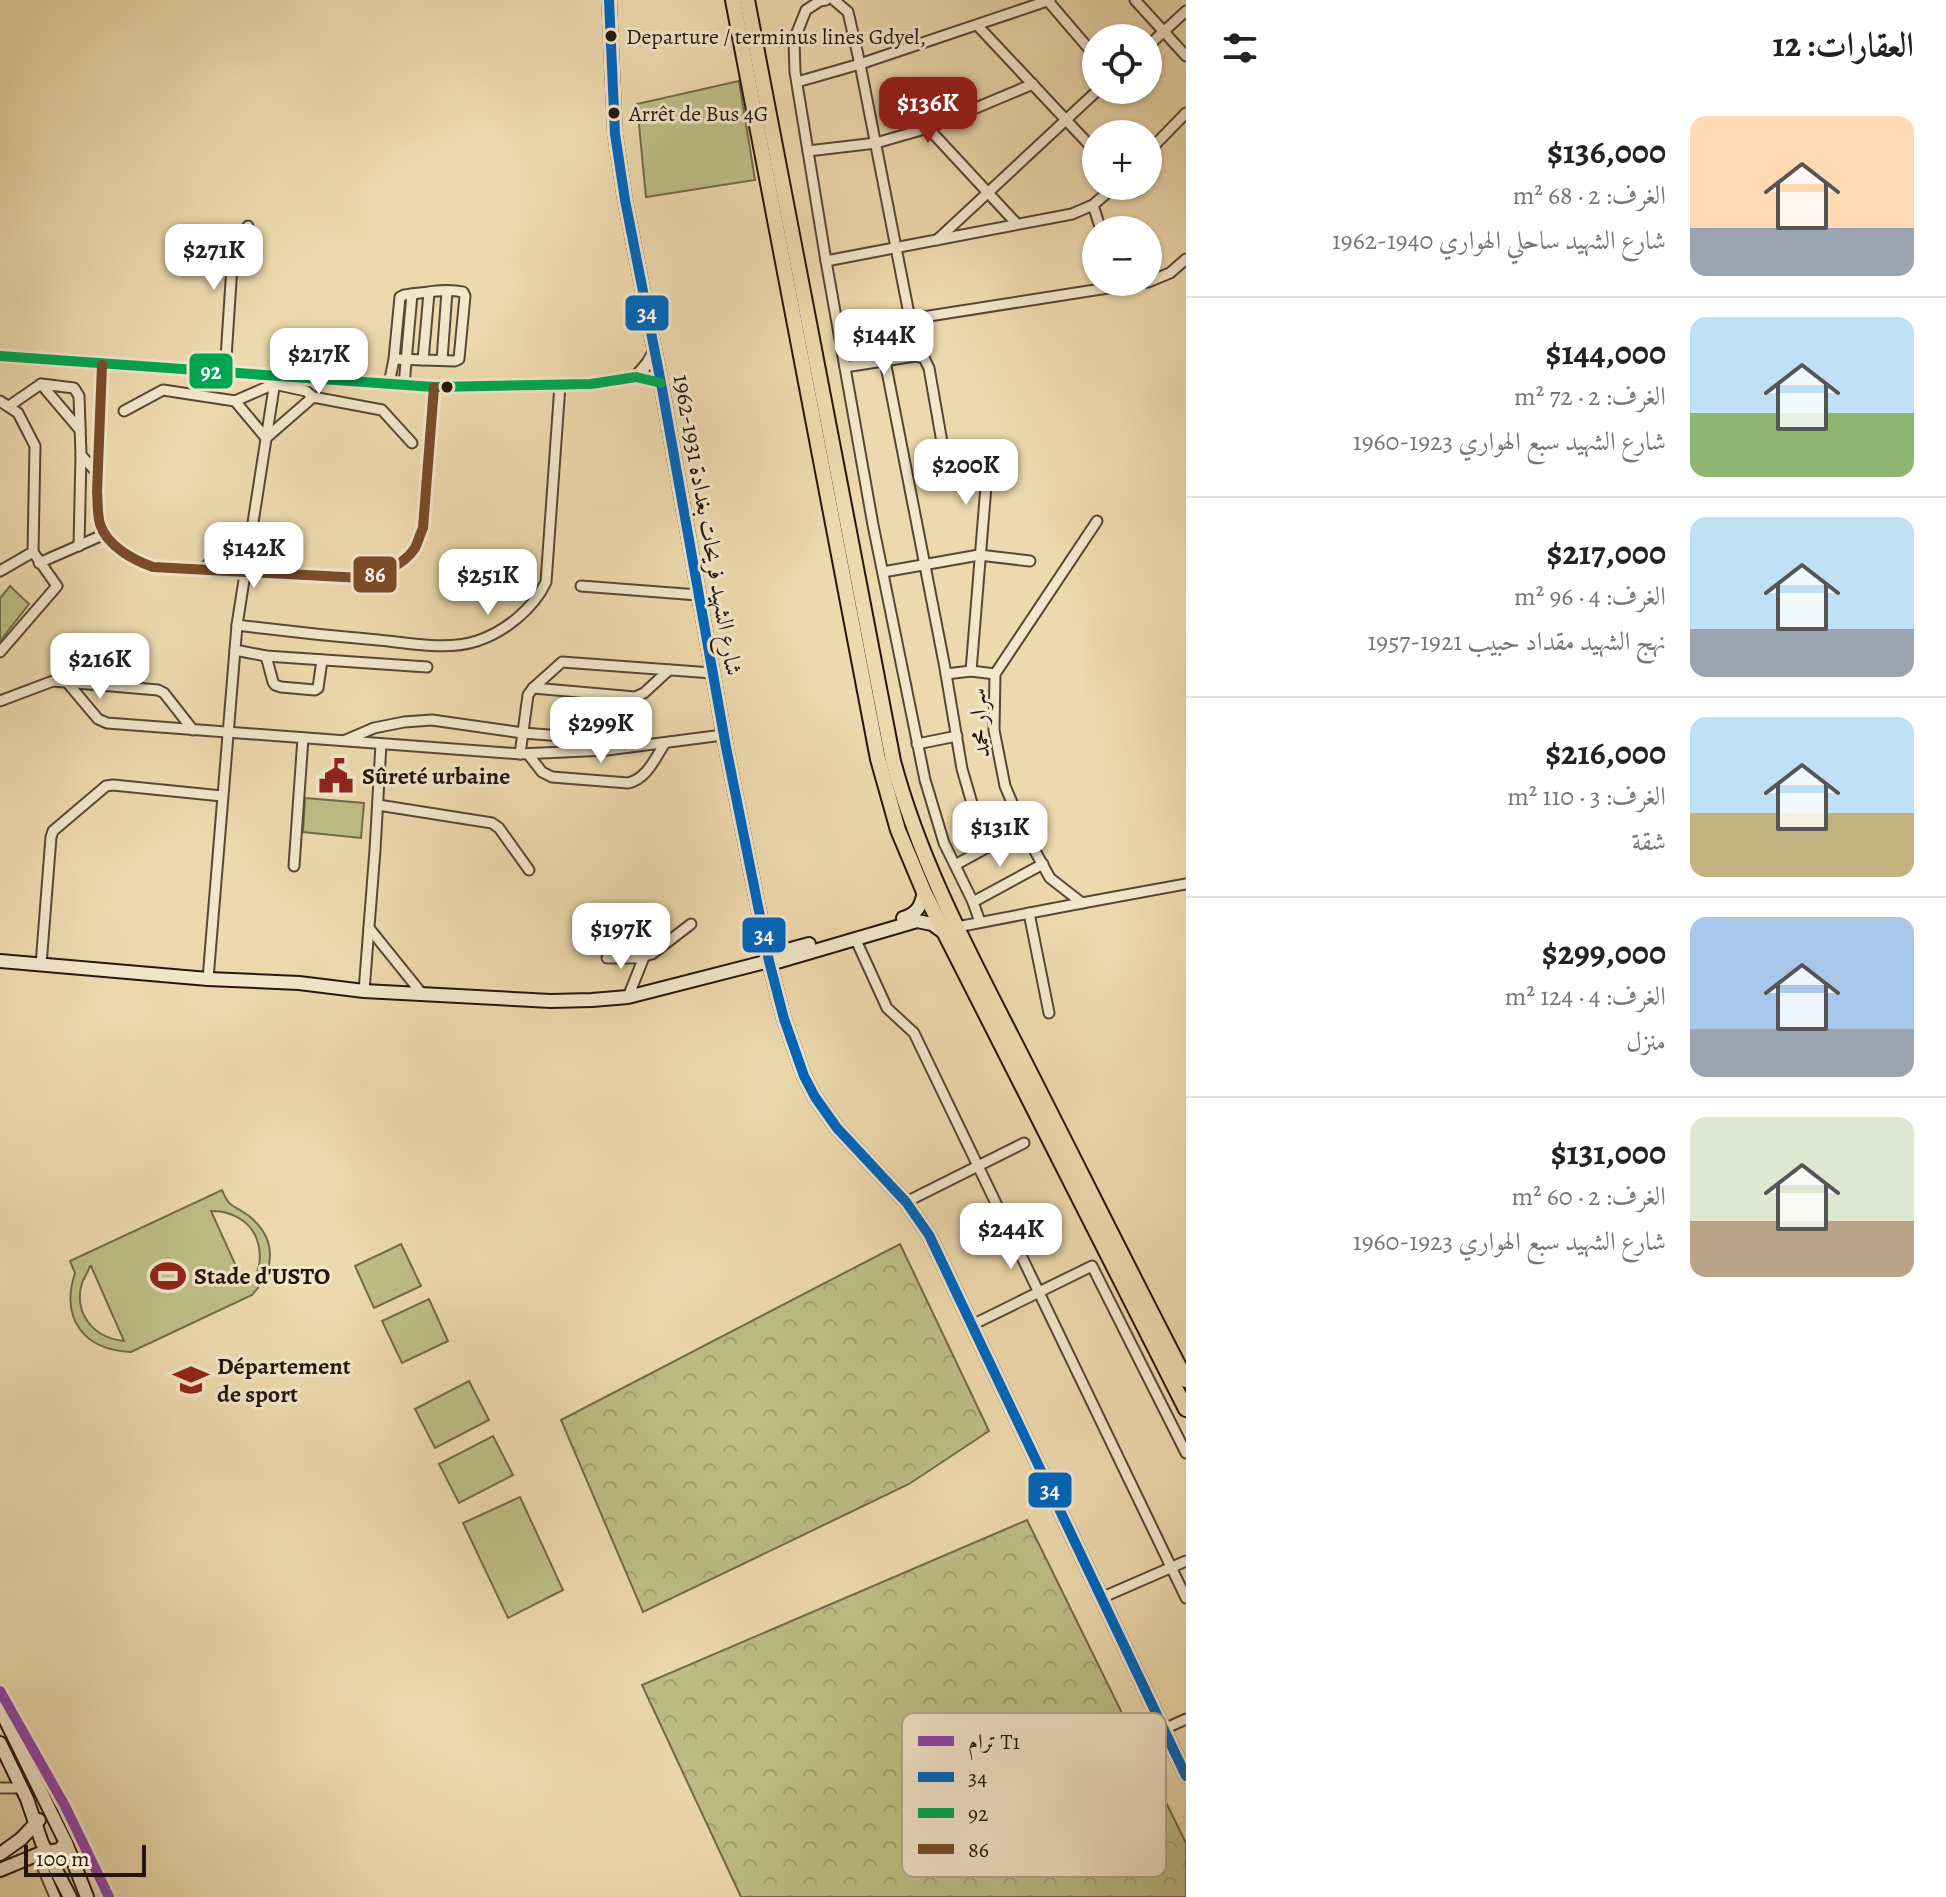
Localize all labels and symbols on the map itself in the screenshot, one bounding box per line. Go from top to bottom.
place label: Departure / terminus lines Gdyel, [626,22,926,52]
marker: Departure / terminus lines Gdyel, [603,28,619,44]
pin: $136K [872,77,984,145]
place label: Arrêt de Bus 4G [628,99,768,129]
marker: Arrêt de Bus 4G [606,105,622,121]
pin: $271K [158,224,270,292]
line badge: 34 [624,294,670,332]
text: 34 [637,299,657,329]
pin: $144K [828,309,940,377]
pin: $217K [263,328,375,396]
line badge: 92 [188,352,234,390]
text: 92 [201,357,222,387]
street label: شارع الشهيد فريحات بغدادة 1931-1962 [662,372,750,679]
unlabelled marker [439,379,455,395]
pin: $200K [910,439,1022,507]
pin: $142K [198,522,310,590]
pin: $251K [432,549,544,617]
line badge: 86 [352,555,398,594]
text: 86 [365,560,385,590]
pin: $216K [44,633,156,701]
street label: سرار محمد [961,687,997,759]
pin: $299K [545,697,657,765]
public building icon: Sûreté urbaine [317,757,355,795]
place label: Sûreté urbaine [362,760,510,792]
pin: $131K [944,801,1056,869]
pin: $197K [565,903,677,971]
line badge: 34 [741,916,787,954]
text: 34 [754,921,774,951]
pin: $244K [955,1203,1067,1271]
sports icon: Stade d'USTO [149,1257,187,1295]
place label: Stade d'USTO [194,1260,330,1292]
place label: Département de sport [217,1350,351,1410]
school or university icon: Département de sport [172,1361,210,1399]
line badge: 34 [1027,1471,1073,1509]
text: 34 [1040,1476,1060,1506]
legend [902,1713,1166,1877]
text: ترام T1 [968,1727,1020,1761]
text: 34 [968,1763,987,1793]
text: 92 [968,1799,988,1829]
text: 86 [968,1835,989,1865]
scale bar [24,1841,146,1877]

